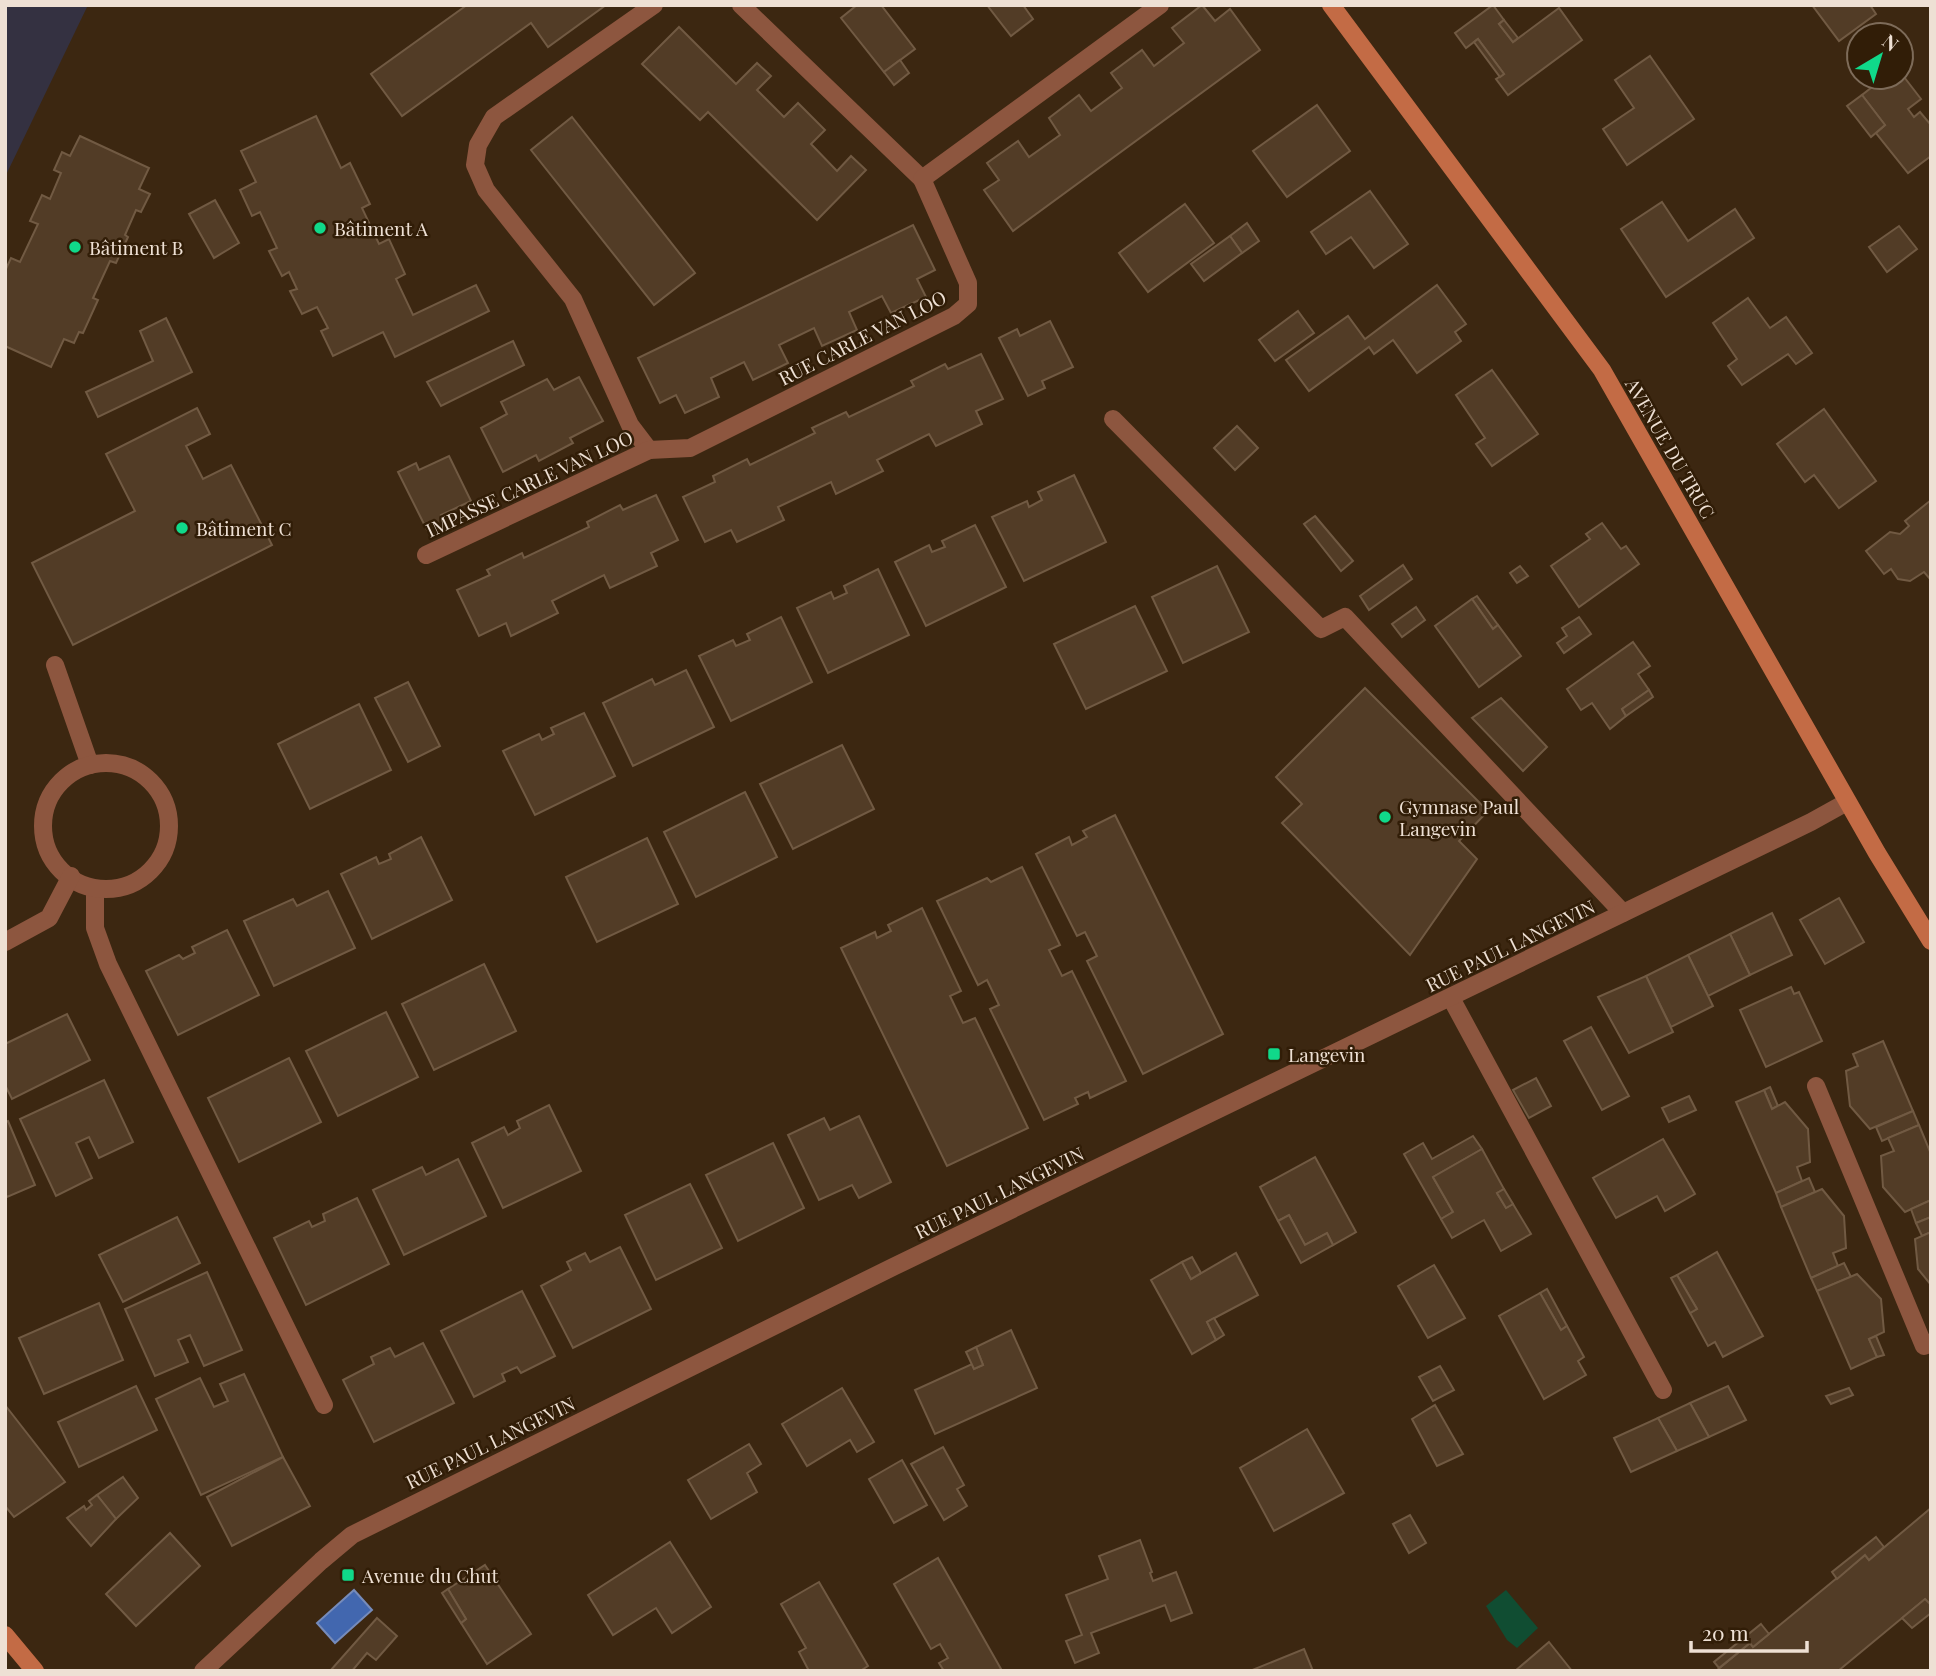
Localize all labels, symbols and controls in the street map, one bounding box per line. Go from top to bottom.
north arrow [1845,21,1915,91]
text: N [1878,27,1905,56]
place label: Bâtiment A [334,215,429,241]
marker: Bâtiment A [312,220,328,236]
place label: Bâtiment B [89,234,183,260]
marker: Bâtiment B [67,239,83,255]
street label: RUE CARLE VAN LOO [774,283,950,391]
street label: AVENUE DU TRUC [1620,372,1722,523]
street label: IMPASSE CARLE VAN LOO [421,424,637,542]
place label: Bâtiment C [196,515,292,541]
marker: Bâtiment C [174,520,190,536]
place label: Gymnase Paul Langevin [1399,793,1520,841]
marker: Gymnase Paul Langevin [1377,809,1393,825]
street label: RUE PAUL LANGEVIN [1421,893,1599,997]
place label: Langevin [1288,1041,1366,1067]
marker: Langevin [1266,1046,1282,1062]
street label: RUE PAUL LANGEVIN [910,1140,1088,1244]
street label: RUE PAUL LANGEVIN [401,1390,579,1494]
place label: Avenue du Chut [361,1562,499,1588]
marker: Avenue du Chut [340,1567,356,1583]
scale bar [1691,1610,1806,1654]
text: 20 m [1702,1618,1749,1646]

